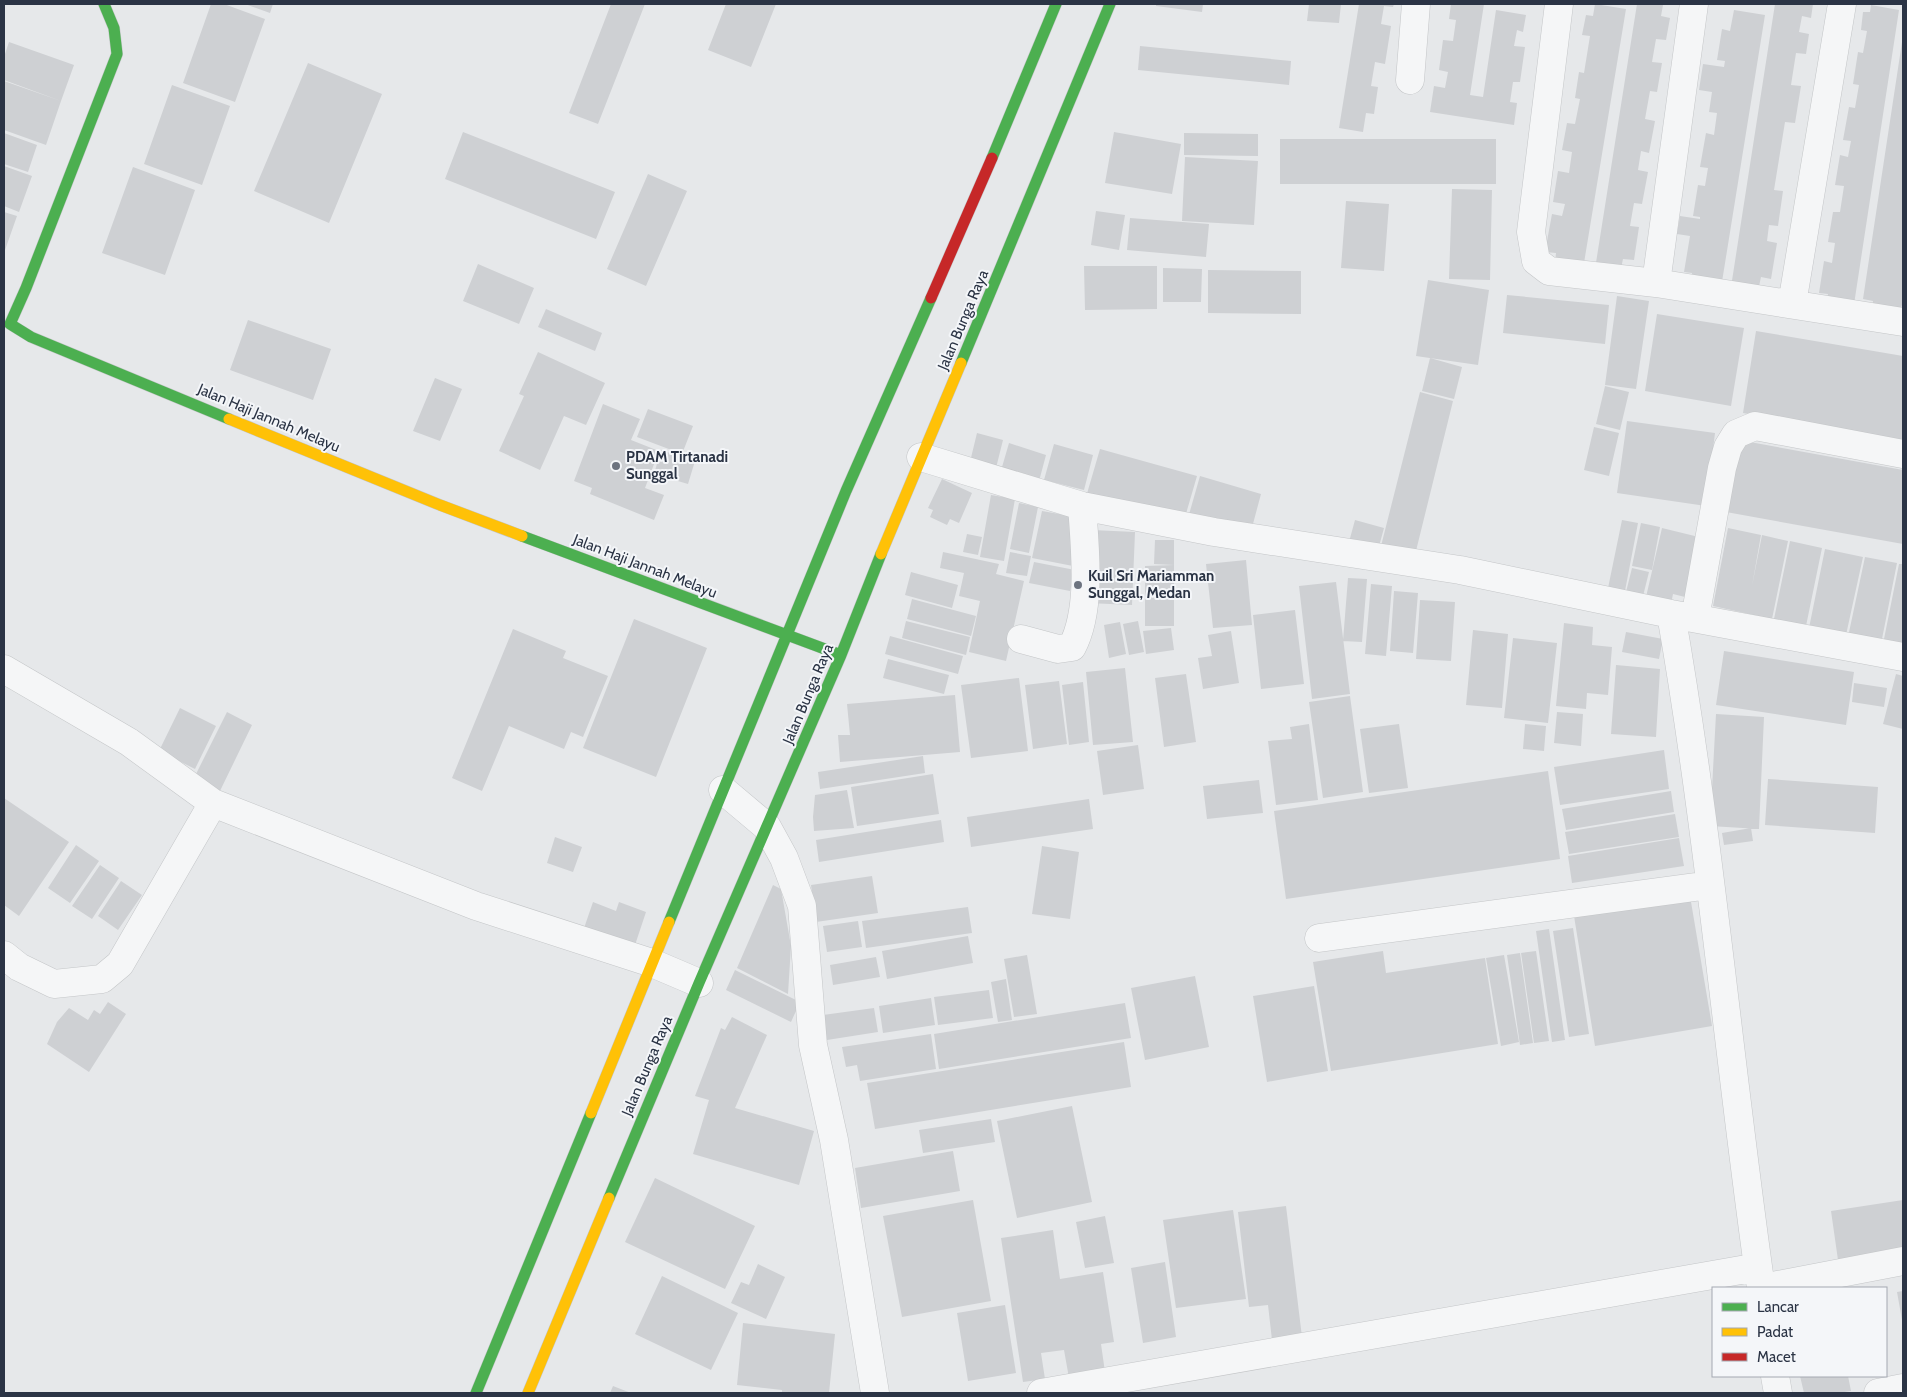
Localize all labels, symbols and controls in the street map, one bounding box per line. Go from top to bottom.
street label: Jalan Bunga Raya [933,266,993,374]
street label: Jalan Haji Jannah Melayu [194,380,343,456]
place label: PDAM Tirtanadi Sunggal [626,448,728,483]
marker: PDAM Tirtanadi Sunggal [610,460,622,472]
street label: Jalan Haji Jannah Melayu [570,530,719,602]
place label: Kuil Sri Mariamman Sunggal, Medan [1088,567,1214,602]
marker: Kuil Sri Mariamman Sunggal, Medan [1072,579,1084,591]
street label: Jalan Bunga Raya [778,640,838,748]
street label: Jalan Bunga Raya [617,1012,677,1120]
legend [1712,1287,1887,1377]
text: Lancar [1757,1298,1799,1316]
text: Padat [1757,1323,1793,1341]
text: Macet [1757,1348,1796,1366]

